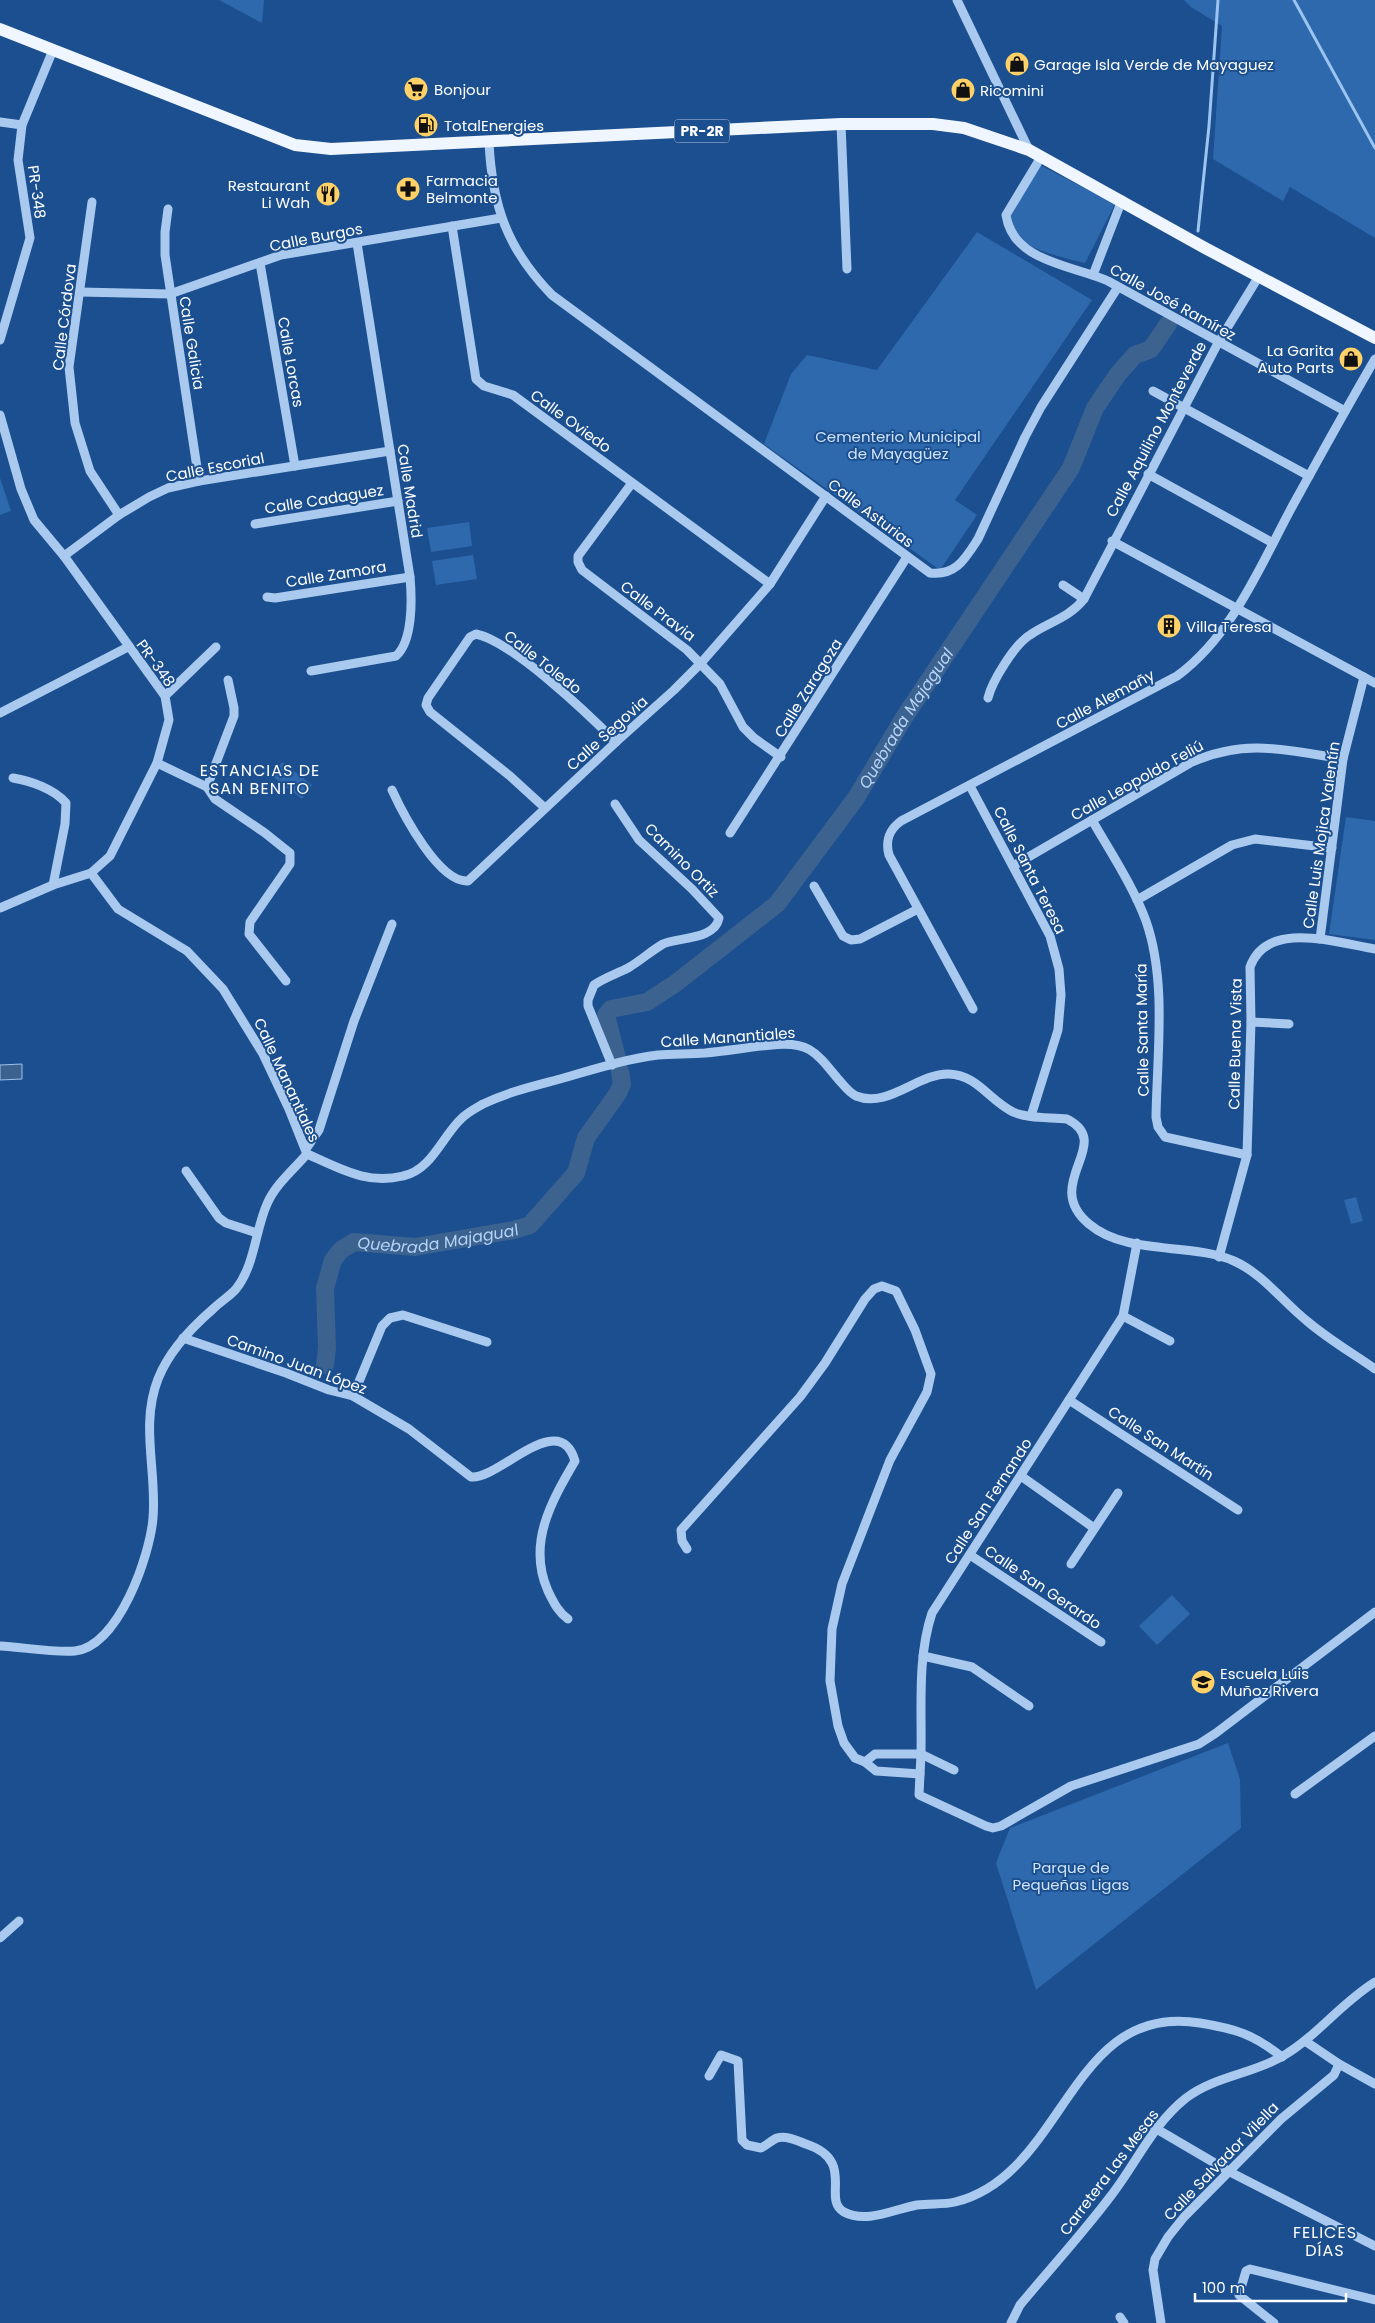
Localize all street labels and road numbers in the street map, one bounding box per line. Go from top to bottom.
road number: PR-2R [674,120,730,142]
street label: PR-348 [23,164,51,220]
street label: Calle Burgos [268,218,364,256]
street label: Calle José Ramírez [1106,259,1240,345]
street label: Calle Córdova [47,262,81,372]
street label: Calle Galicia [174,295,210,391]
street label: Calle Lorcas [273,315,309,409]
street label: Calle Aquilino Monteverde [1101,337,1211,521]
street label: Calle Oviedo [526,384,616,458]
street label: Calle Madrid [392,442,428,540]
street label: Calle Escorial [164,447,266,487]
street label: Calle Asturias [824,474,918,552]
street label: Calle Cadaguez [263,479,385,519]
street label: Calle Zamora [284,556,388,592]
street label: Calle Pravia [616,576,700,646]
street label: Calle Toledo [500,625,586,699]
street label: Calle Zaragoza [769,634,847,742]
street label: PR-348 [132,635,180,691]
street label: Calle Alemañy [1052,664,1159,734]
street label: Calle Segovia [562,691,652,775]
street label: Calle Leopoldo Feliú [1067,735,1207,825]
street label: Calle Luis Mojica Valentín [1297,740,1345,930]
street label: Calle Santa Teresa [989,802,1071,938]
street label: Camino Ortiz [640,818,724,902]
street label: Calle Santa María [1130,963,1154,1097]
street label: Calle Buena Vista [1223,978,1247,1110]
street label: Calle Manantiales [249,1014,325,1146]
street label: Calle Manantiales [660,1022,796,1052]
street label: Camino Juan López [224,1329,370,1399]
street label: Calle San Martín [1104,1401,1218,1485]
street label: Calle San Fernando [939,1434,1037,1568]
street label: Calle San Gerardo [980,1540,1106,1634]
street label: Calle Salvador Vilella [1159,2097,1283,2225]
street label: Carretera Las Mesas [1055,2104,1164,2239]

